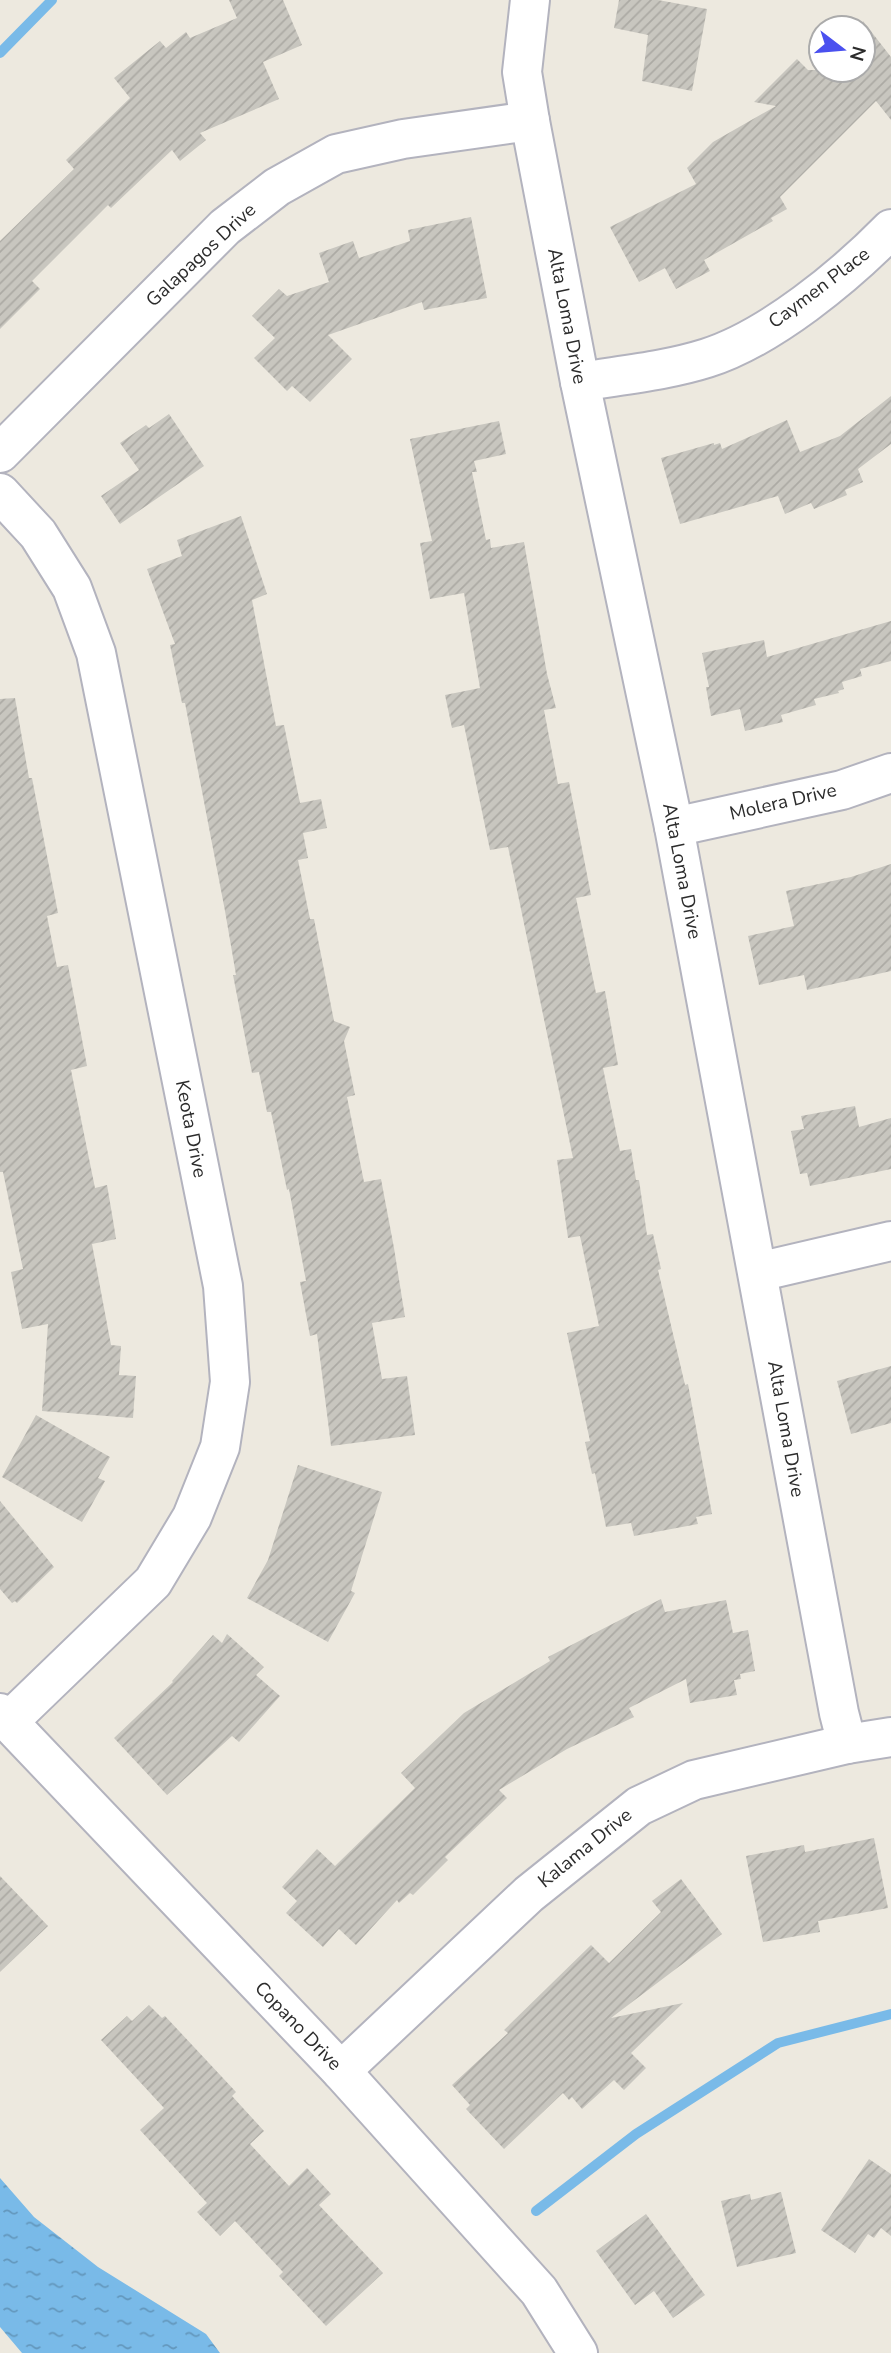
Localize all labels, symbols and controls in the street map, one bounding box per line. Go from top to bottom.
north arrow [807,14,877,84]
text: N [843,43,872,64]
street label: Galapagos Drive [140,197,262,313]
street label: Caymen Place [763,241,875,335]
street label: Alta Loma Drive [541,246,593,386]
street label: Molera Drive [727,777,839,827]
street label: Alta Loma Drive [656,801,708,941]
street label: Keota Drive [169,1078,213,1180]
street label: Alta Loma Drive [761,1359,811,1499]
street label: Kalama Drive [533,1802,637,1894]
street label: Copano Drive [249,1976,347,2076]

